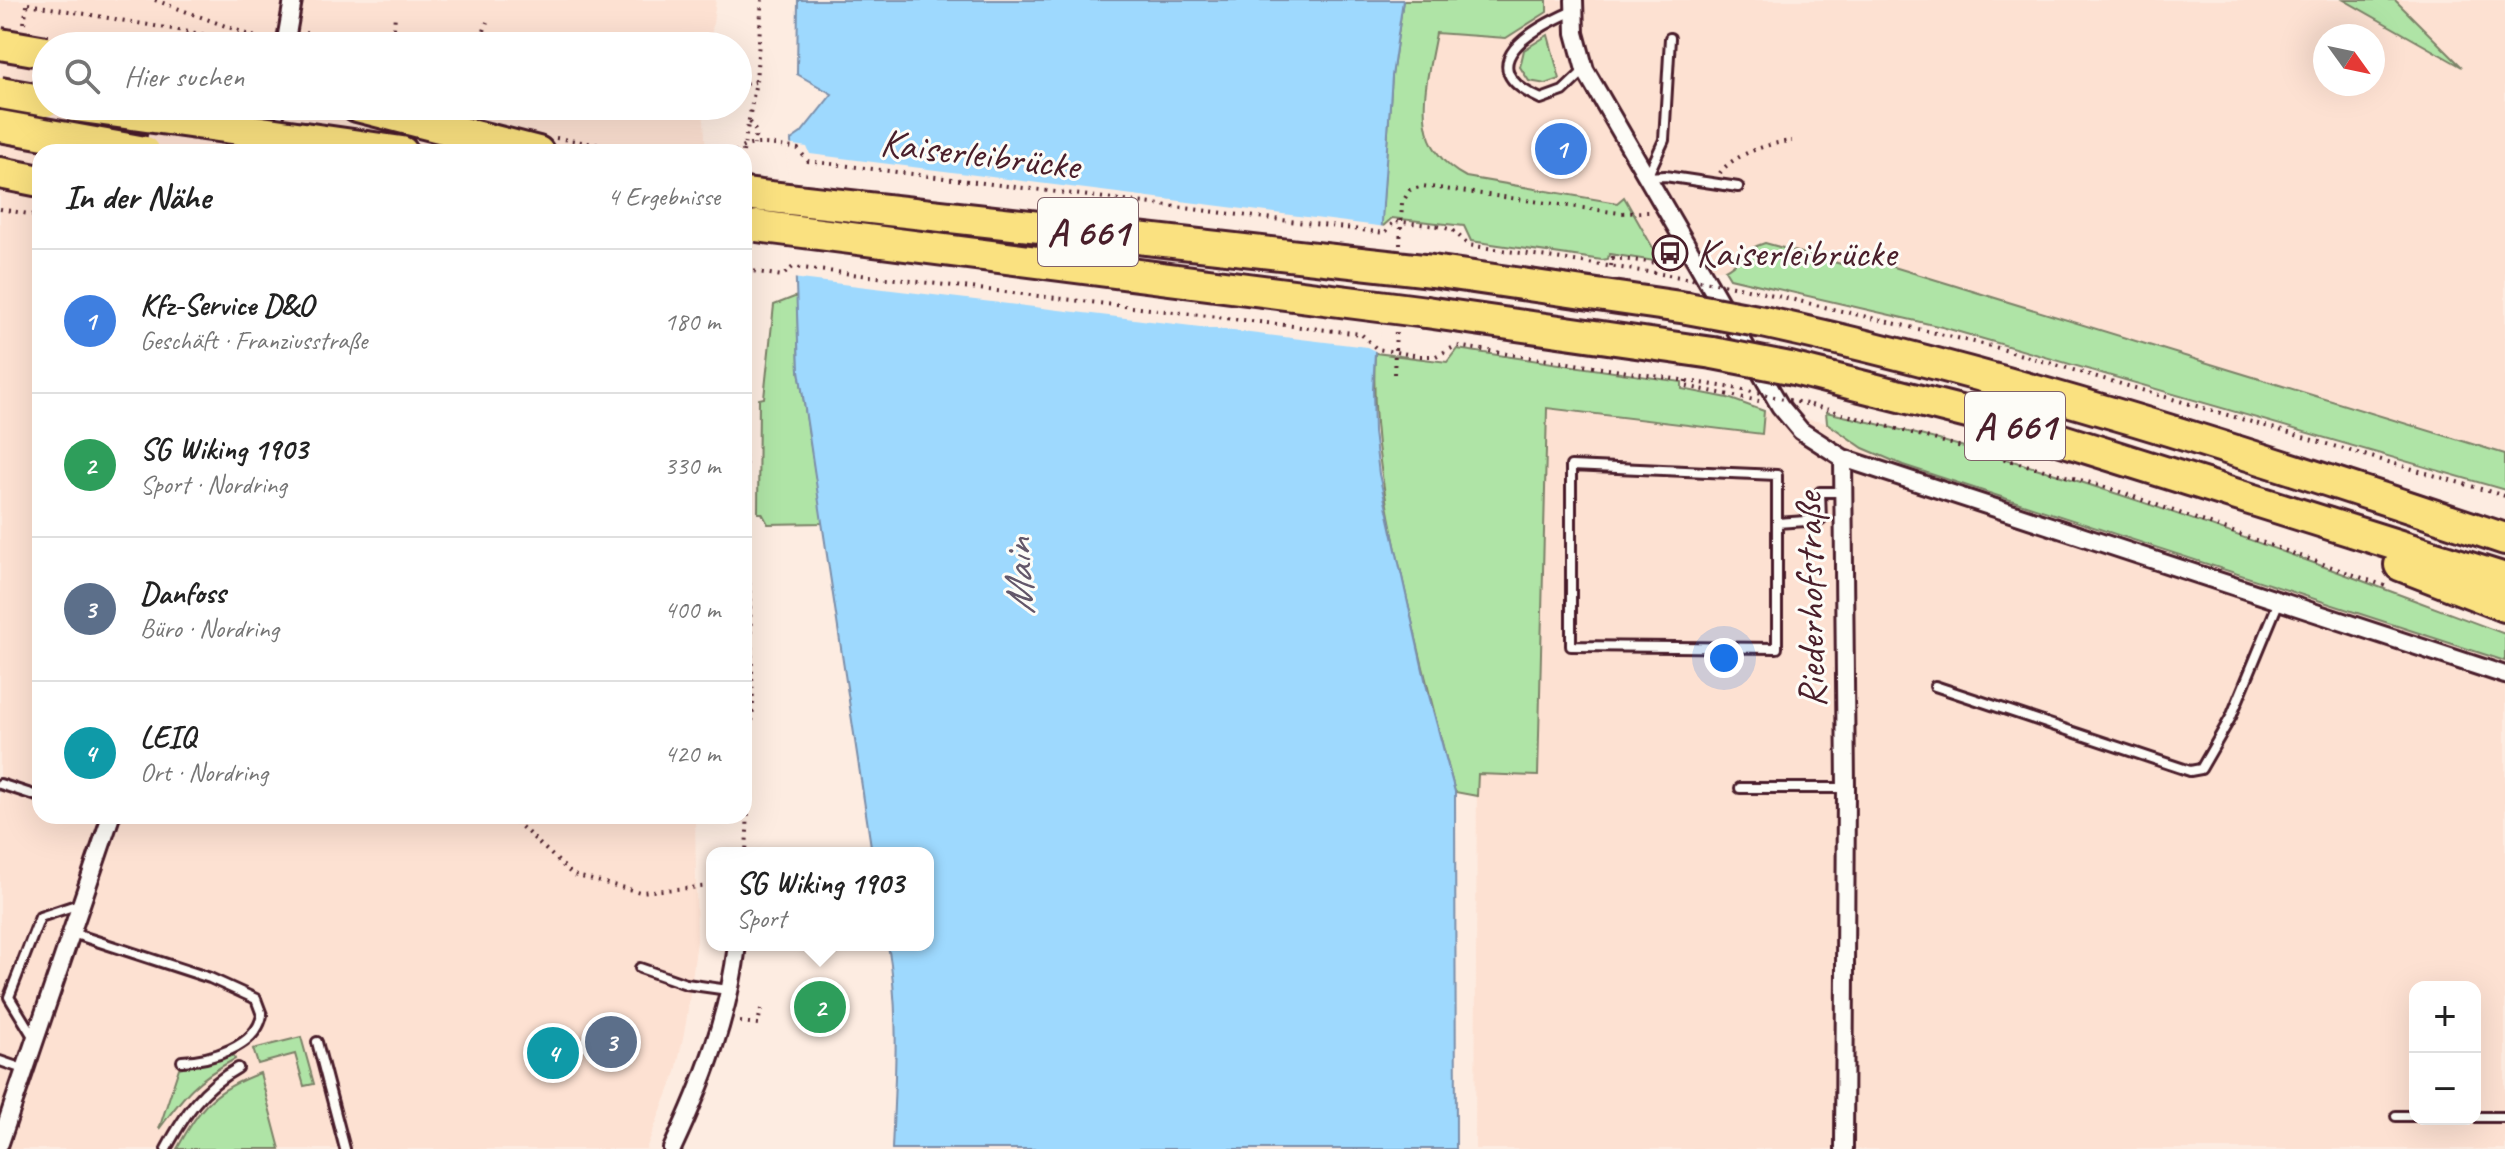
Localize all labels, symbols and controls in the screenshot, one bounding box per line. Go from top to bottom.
north arrow [2313,24,2385,96]
search box [32,32,752,120]
icon: search [60,54,104,98]
text: Hier suchen [124,57,244,95]
street label: Kaiserleibrücke [878,117,1085,191]
pin: 1 [1535,119,1587,179]
text: In der Nähe [64,175,210,218]
text: 4 Ergebnisse [607,180,720,213]
road number: A 661 [1038,198,1138,266]
place label: Kaiserleibrücke [1696,228,1899,278]
bus stop icon: Kaiserleibrücke [1651,234,1689,272]
text: Kfz-Service D&O [140,286,313,324]
text: 1 [84,305,96,338]
text: 180 m [664,305,720,338]
text: Geschäft · Franziusstraße [140,324,367,357]
road number: A 661 [1965,392,2065,460]
text: SG Wiking 1903 [140,430,308,468]
text: 2 [84,449,96,482]
text: 330 m [664,449,720,482]
text: Sport · Nordring [140,468,287,501]
street label: Riederhofstraße [1783,489,1837,708]
water label: Main [991,535,1047,616]
text: Danfoss [140,574,226,612]
text: 3 [84,593,96,626]
text: 400 m [664,593,720,626]
text: Büro · Nordring [140,612,279,645]
your location [1704,638,1744,678]
text: LEIQ [140,718,195,756]
text: 4 [84,737,96,770]
text: 420 m [664,737,720,770]
text: Ort · Nordring [140,756,268,789]
popup [706,847,934,951]
text: SG Wiking 1903 [736,864,904,902]
text: Sport [736,902,786,935]
pin: 2 [794,977,846,1037]
map controls [2409,981,2481,1125]
button: + [2409,981,2481,1053]
pin: 3 [585,1012,637,1072]
pin: 4 [527,1023,579,1083]
button: − [2409,1053,2481,1125]

